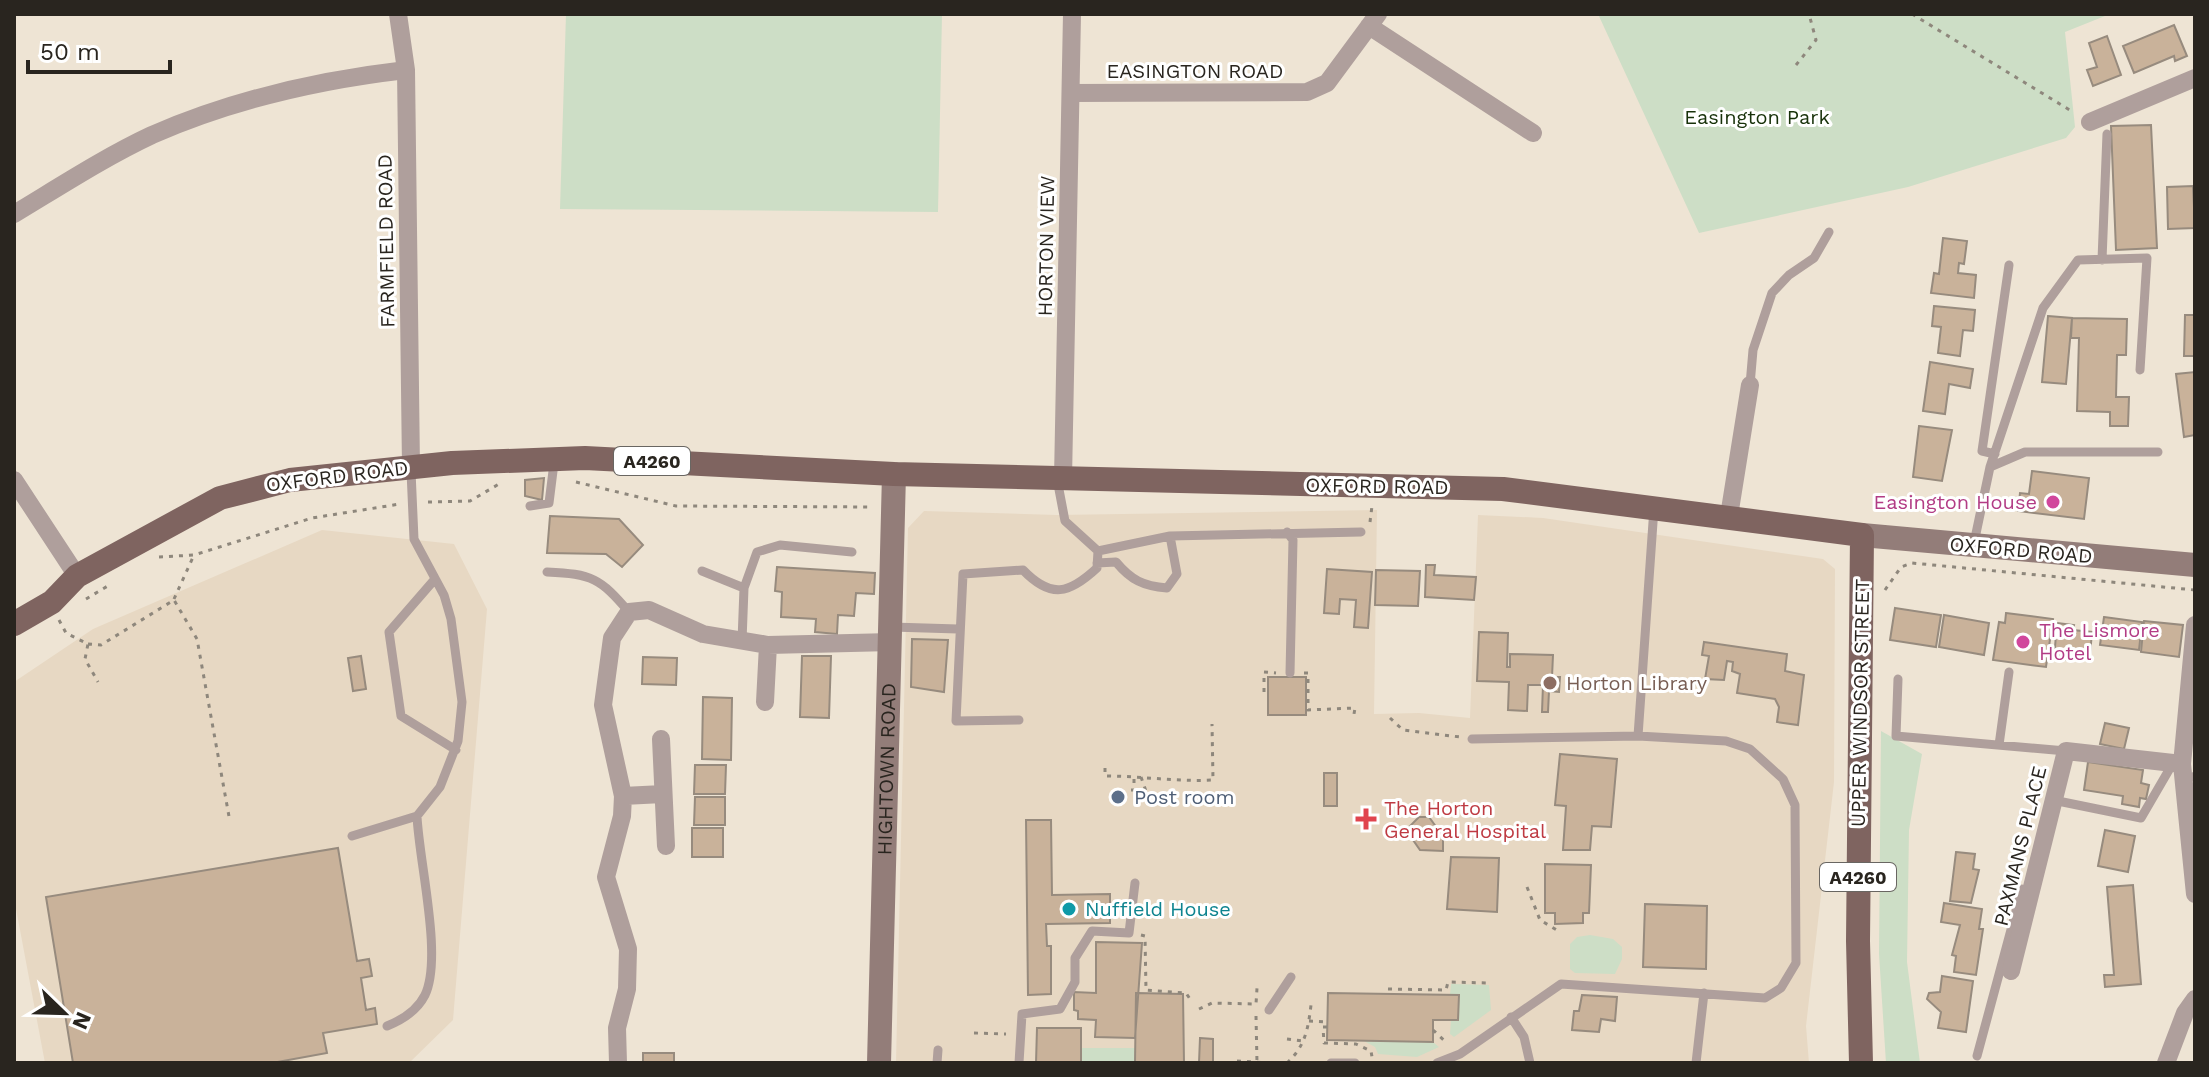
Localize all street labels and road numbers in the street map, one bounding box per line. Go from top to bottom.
street label: EASINGTON ROAD [1107,59,1283,83]
street label: FARMFIELD ROAD [372,154,400,328]
street label: HORTON VIEW [1033,175,1059,317]
road number: A4260 [614,447,690,475]
street label: OXFORD ROAD [264,455,410,497]
street label: OXFORD ROAD [1305,473,1449,499]
street label: OXFORD ROAD [1949,532,2093,568]
street label: UPPER WINDSOR STREET [1846,579,1874,827]
street label: HIGHTOWN ROAD [872,683,901,856]
street label: PAXMANS PLACE [1989,764,2051,928]
road number: A4260 [1820,863,1896,891]

